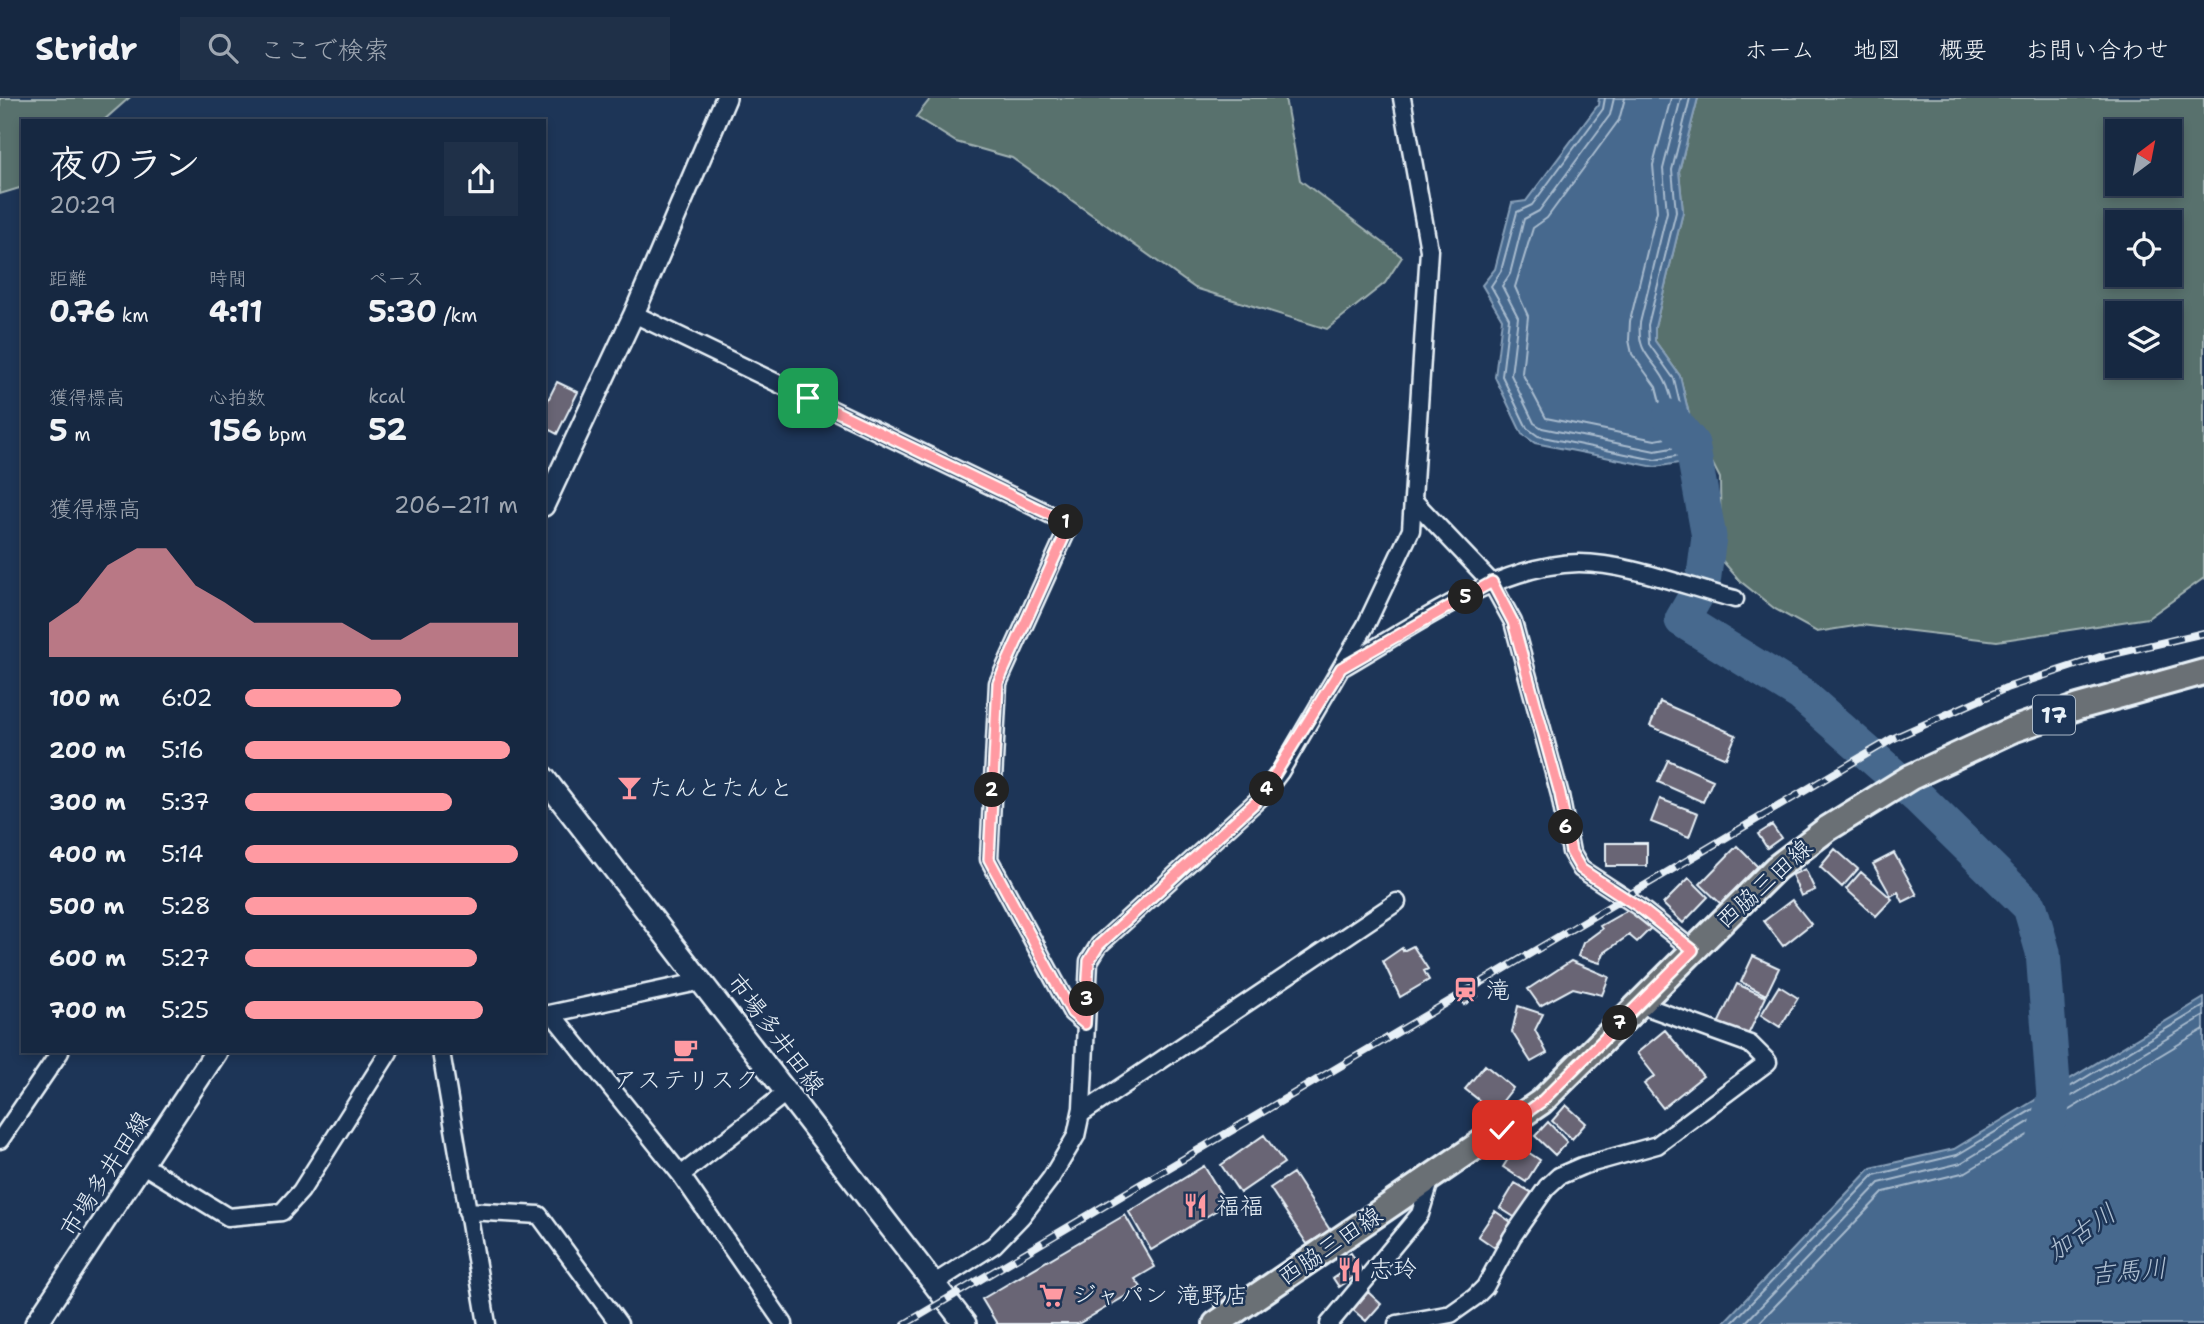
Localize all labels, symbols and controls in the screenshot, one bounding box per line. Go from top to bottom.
search box [180,17,670,80]
text: Stridr [35,26,138,71]
icon: search [204,29,242,67]
text: ここで検索 [260,32,390,67]
text: ホーム [1744,34,1815,66]
text: 地図 [1853,34,1901,66]
text: 概要 [1939,34,1987,66]
text: お問い合わせ [2025,34,2169,66]
north arrow [2105,119,2182,196]
map controls [2105,119,2182,378]
text: 夜のラン [49,138,201,189]
button: share [444,142,518,216]
text: 20:29 [49,190,116,220]
button: locate [2105,210,2182,287]
text: 距離 [49,266,87,291]
text: 時間 [209,266,247,291]
text: ペース [368,266,424,291]
text: 0.76 [49,291,115,332]
text: 4:11 [209,291,263,332]
text: 5:30 [368,291,437,332]
button: layers [2105,301,2182,378]
text: km [115,303,149,328]
text: /km [437,303,477,328]
pin [778,368,838,428]
icon: arrive [789,379,827,417]
text: kcal [368,384,405,409]
text: 獲得標高 [49,385,125,410]
text: 心拍数 [209,385,266,410]
text: 52 [368,409,407,450]
text: 5 [49,410,68,451]
text: 156 [209,410,262,451]
text: m [68,422,91,447]
text: bpm [262,422,307,447]
text: 206–211 m [394,490,518,520]
text: 獲得標高 [49,494,141,524]
pin: 1 [1048,504,1084,540]
text: 1 [1061,509,1070,534]
pin: 5 [1448,580,1484,614]
text: 5 [1460,584,1471,609]
text: 100 m [49,683,120,713]
text: 6:02 [161,683,213,713]
road number: 17 [2033,695,2075,734]
text: 200 m [49,735,126,765]
text: 5:16 [161,735,204,765]
place label: たんとたんと [649,772,793,804]
pin: 2 [974,772,1010,808]
pin: 4 [1250,772,1284,806]
bar icon: たんとたんと [615,774,643,802]
text: 4 [1260,776,1273,801]
text: 2 [985,777,998,802]
text: 300 m [49,787,126,817]
text: 5:37 [161,787,210,817]
pin: 6 [1548,810,1584,844]
text: 6 [1559,814,1572,839]
street label: 西脇三田線 [1709,832,1819,936]
text: 400 m [49,839,126,869]
text: 5:14 [161,839,204,869]
text: 500 m [49,891,124,921]
text: 5:28 [161,891,211,921]
text: 600 m [49,943,126,973]
text: 5:27 [161,943,210,973]
street label: 市場多井田線 [720,967,832,1101]
place label: 滝 [1486,974,1510,1006]
station icon: 滝 [1452,976,1480,1004]
pin: 3 [1070,982,1104,1016]
text: 3 [1080,986,1093,1011]
text: 700 m [49,995,126,1025]
text: 5:25 [161,995,209,1025]
pin: 7 [1602,1006,1638,1040]
text: 7 [1613,1010,1626,1035]
cafe icon: アステリスク [672,1035,700,1063]
place label: アステリスク [613,1064,759,1096]
pin [1472,1100,1532,1160]
street label: 市場多井田線 [52,1105,158,1243]
icon: check [1483,1111,1521,1149]
place label: 福福 [1216,1190,1264,1222]
restaurant icon: 福福 [1182,1192,1210,1220]
water label: 加古川 [2039,1195,2123,1268]
street label: 西脇三田線 [1271,1199,1389,1293]
water label: 吉馬川 [2088,1250,2168,1291]
place label: 志玲 [1369,1253,1417,1285]
restaurant icon: 志玲 [1335,1255,1363,1283]
place label: ジャパン 滝野店 [1072,1279,1248,1311]
supermarket icon: ジャパン 滝野店 [1038,1281,1066,1309]

